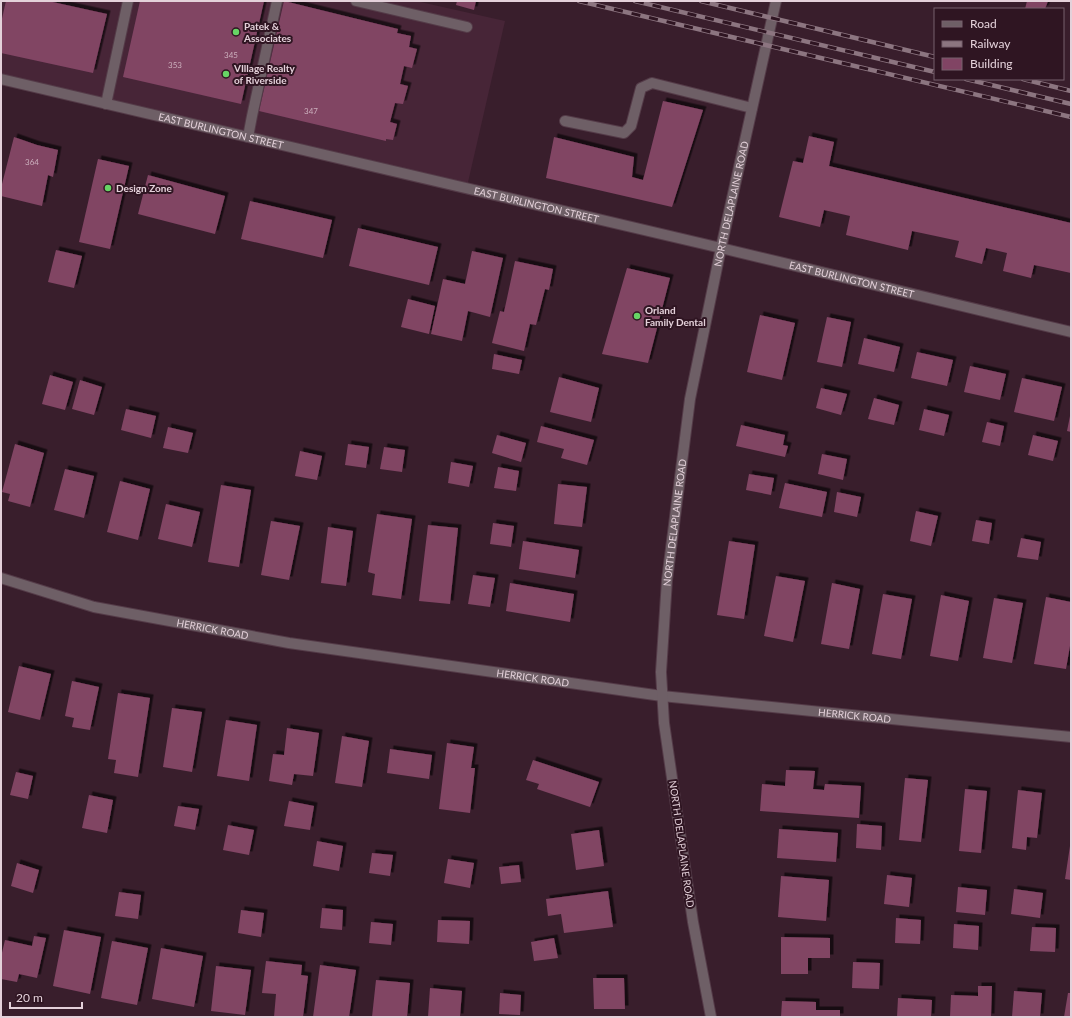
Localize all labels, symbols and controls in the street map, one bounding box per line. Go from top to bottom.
legend [934,8,1064,80]
text: Road [970,16,997,31]
place label: Patek & Associates [243,20,292,44]
marker: Patek & Associates [231,27,241,37]
text: Railway [970,36,1011,51]
house number: 345 [224,50,238,60]
text: Building [970,56,1013,71]
house number: 353 [168,60,182,70]
place label: VIllage Realty of Riverside [233,62,296,86]
marker: VIllage Realty of Riverside [221,69,231,79]
house number: 347 [304,106,318,116]
street label: EAST BURLINGTON STREET [157,110,285,151]
street label: NORTH DELAPLAINE ROAD [711,139,751,268]
house number: 364 [25,157,39,167]
place label: Design Zone [116,182,172,194]
marker: Design Zone [103,183,113,193]
street label: EAST BURLINGTON STREET [473,184,600,225]
street label: EAST BURLINGTON STREET [788,259,915,300]
place label: Orland Family Dental [645,304,706,328]
marker: Orland Family Dental [632,311,642,321]
street label: NORTH DELAPLAINE ROAD [661,458,688,587]
street label: HERRICK ROAD [176,616,250,641]
street label: HERRICK ROAD [496,667,570,689]
street label: HERRICK ROAD [818,706,892,725]
street label: NORTH DELAPLAINE ROAD [667,780,697,909]
scale bar [10,984,82,1010]
text: 20 m [16,990,43,1005]

